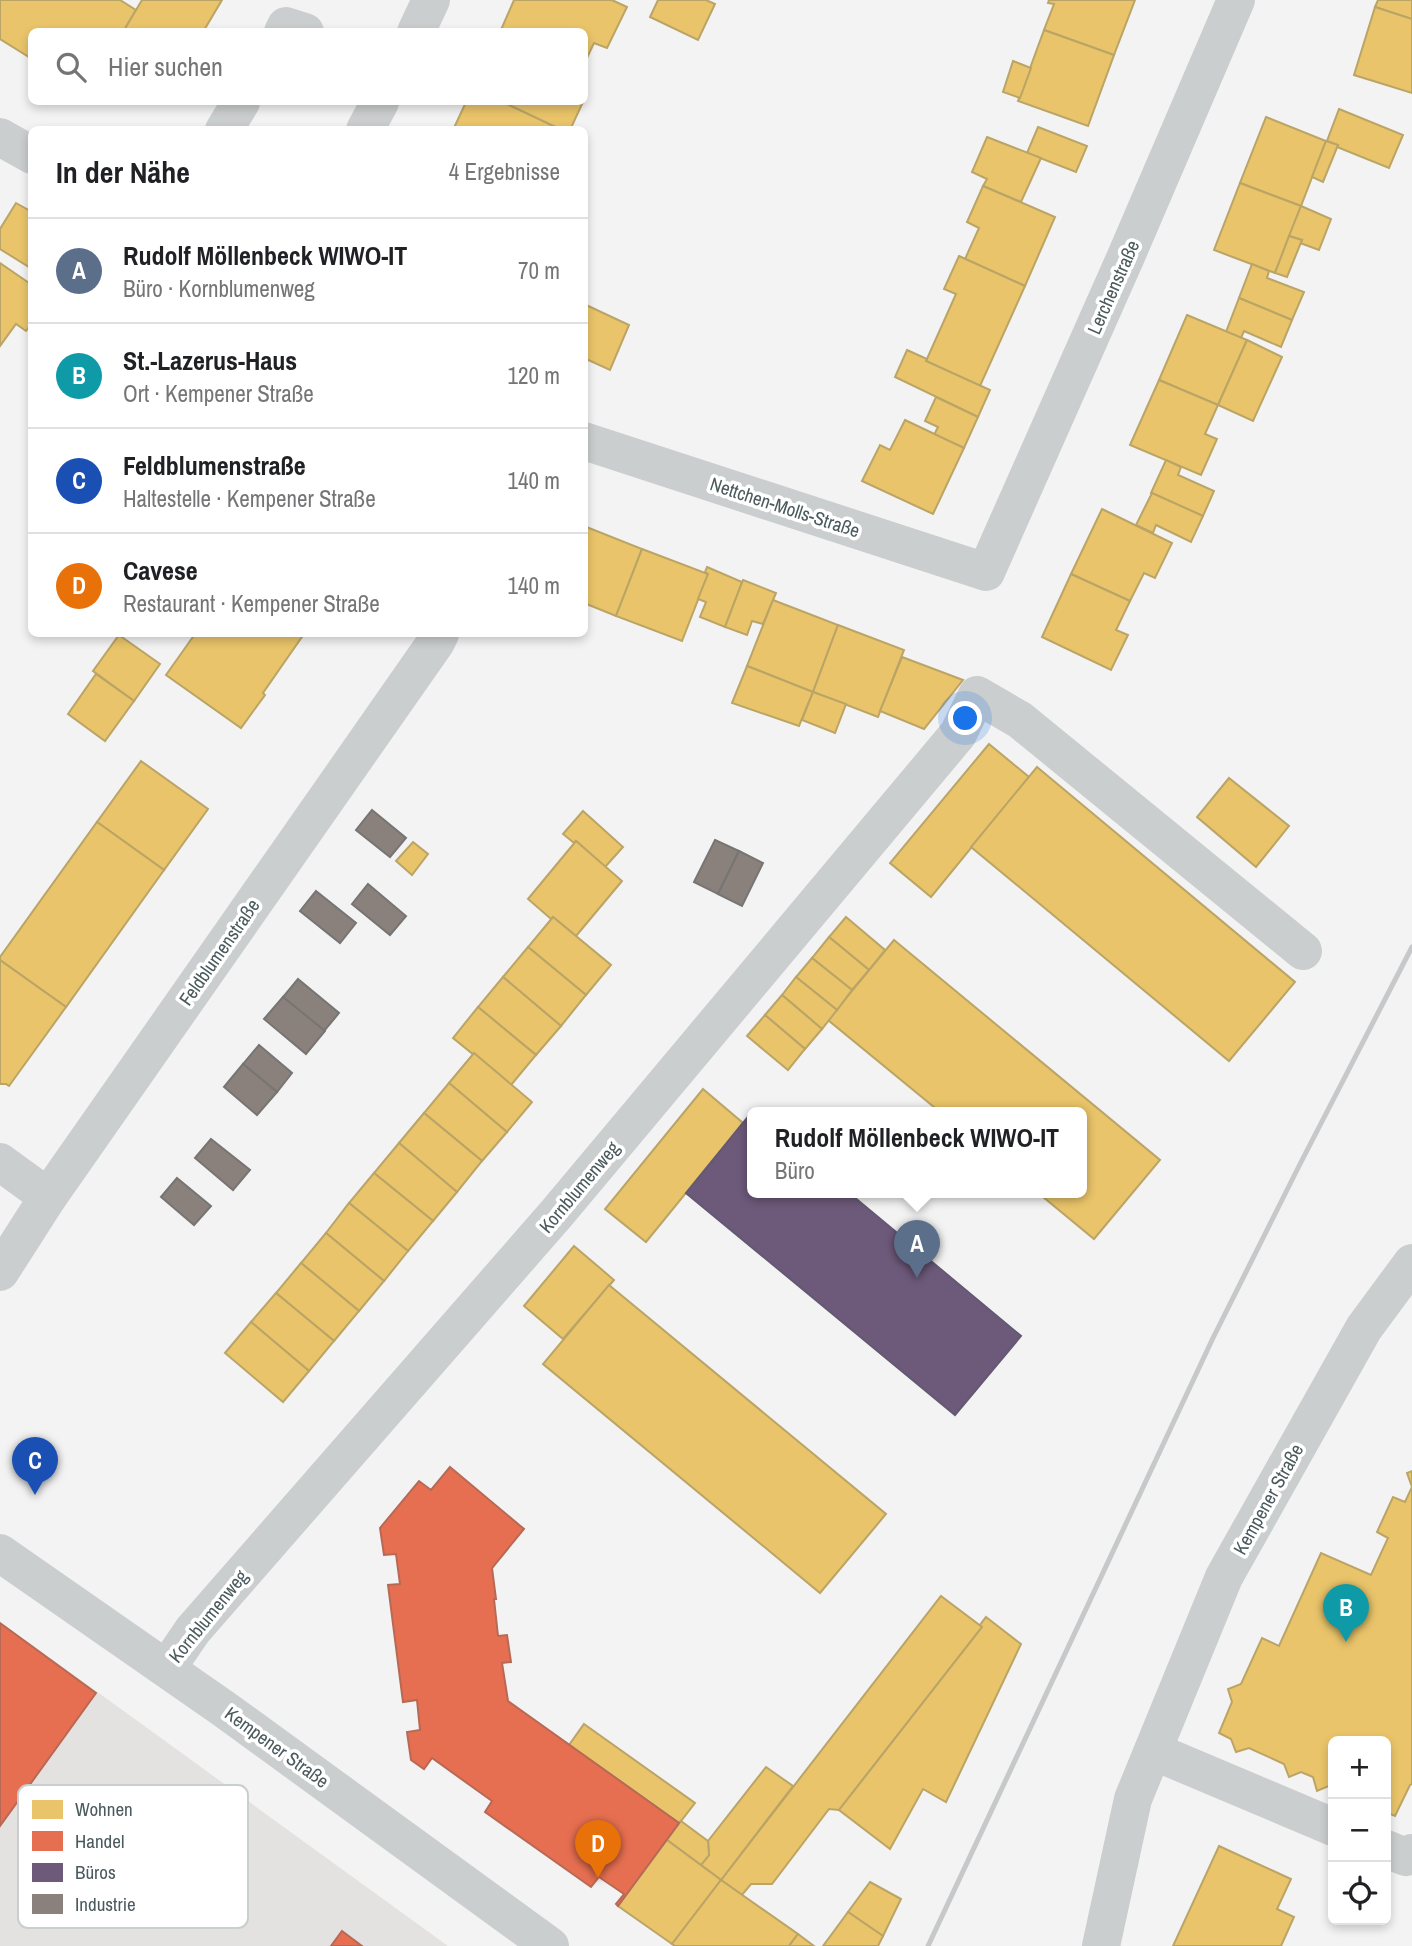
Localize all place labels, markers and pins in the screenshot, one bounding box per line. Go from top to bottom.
pin: A [894,1220,940,1278]
pin: C [12,1437,58,1495]
pin: B [1323,1584,1369,1642]
pin: D [575,1820,621,1878]

